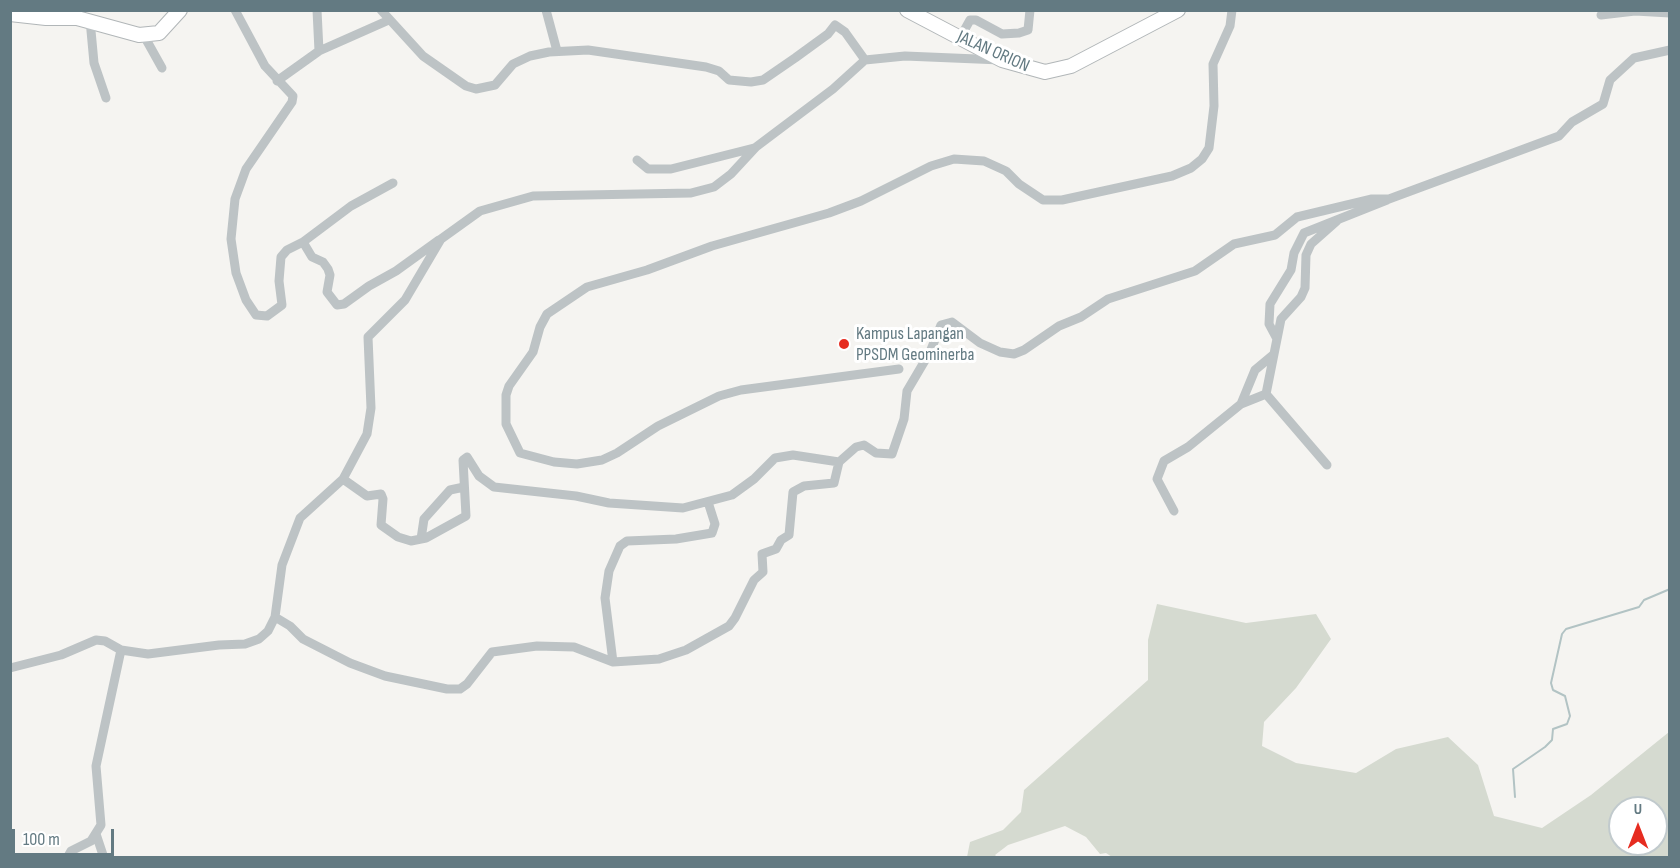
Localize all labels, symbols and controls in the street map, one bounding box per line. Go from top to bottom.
street label: JALAN ORION [953,27,1033,77]
place label: Kampus Lapangan PPSDM Geominerba [856,323,974,366]
marker: Kampus Lapangan PPSDM Geominerba [837,337,851,351]
north arrow [1608,796,1668,856]
text: U [1634,800,1642,819]
scale bar [15,817,117,855]
text: 100 m [23,829,60,850]

